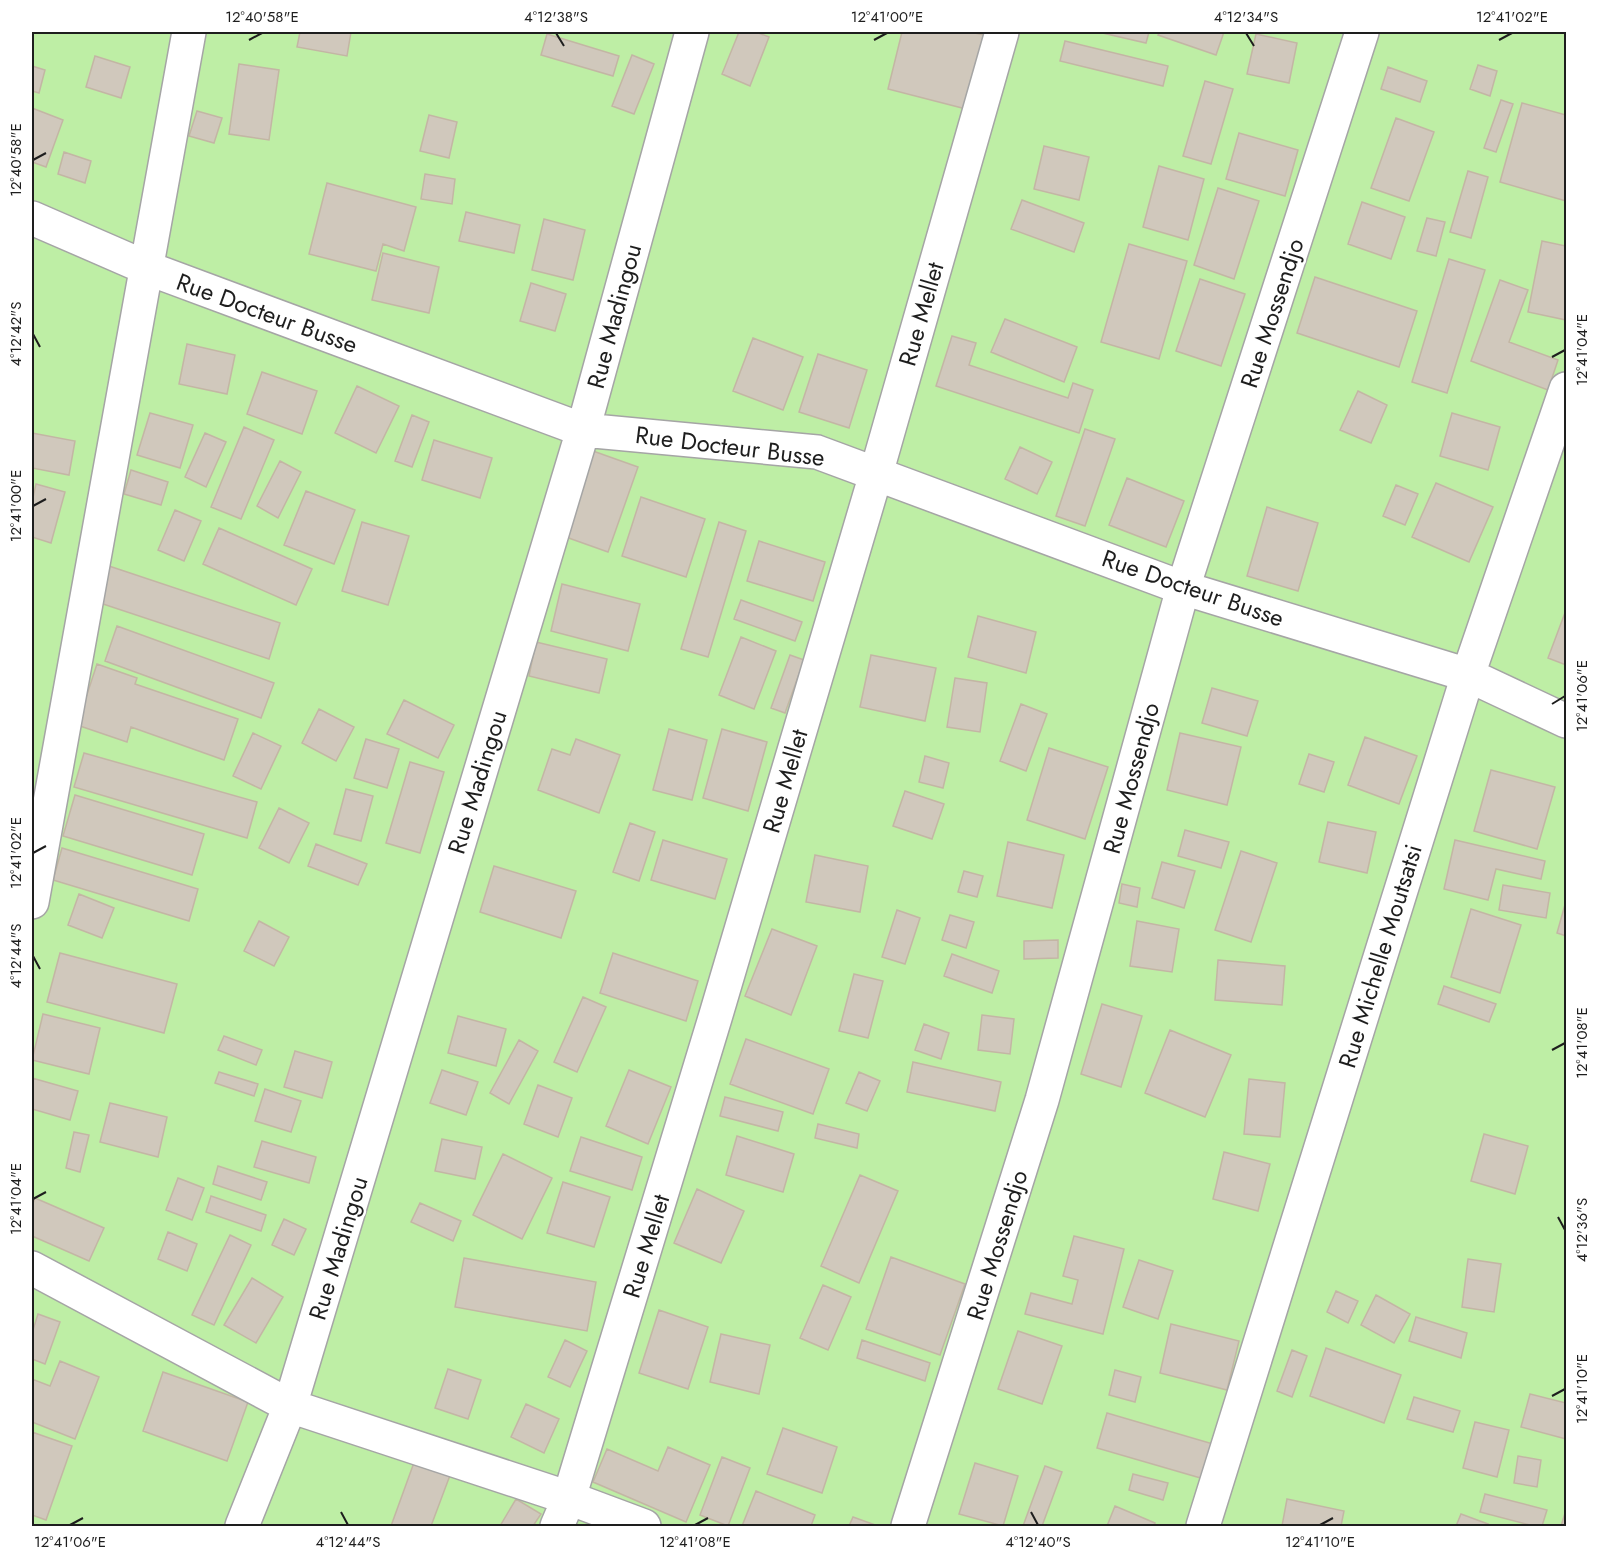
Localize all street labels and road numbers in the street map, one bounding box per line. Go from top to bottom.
street label: Rue Mossendjo [1231,234,1313,392]
street label: Rue Madingou [578,240,650,392]
street label: Rue Mellet [889,258,953,370]
street label: Rue Docteur Busse [172,264,362,362]
street label: Rue Docteur Busse [633,417,827,475]
street label: Rue Docteur Busse [1097,540,1289,636]
street label: Rue Mossendjo [1094,698,1168,858]
street label: Rue Madingou [439,706,515,858]
street label: Rue Mellet [753,725,817,837]
street label: Rue Michelle Moutsatsi [1329,840,1431,1072]
street label: Rue Mossendjo [958,1166,1036,1324]
street label: Rue Madingou [300,1172,376,1324]
street label: Rue Mellet [614,1190,678,1302]

